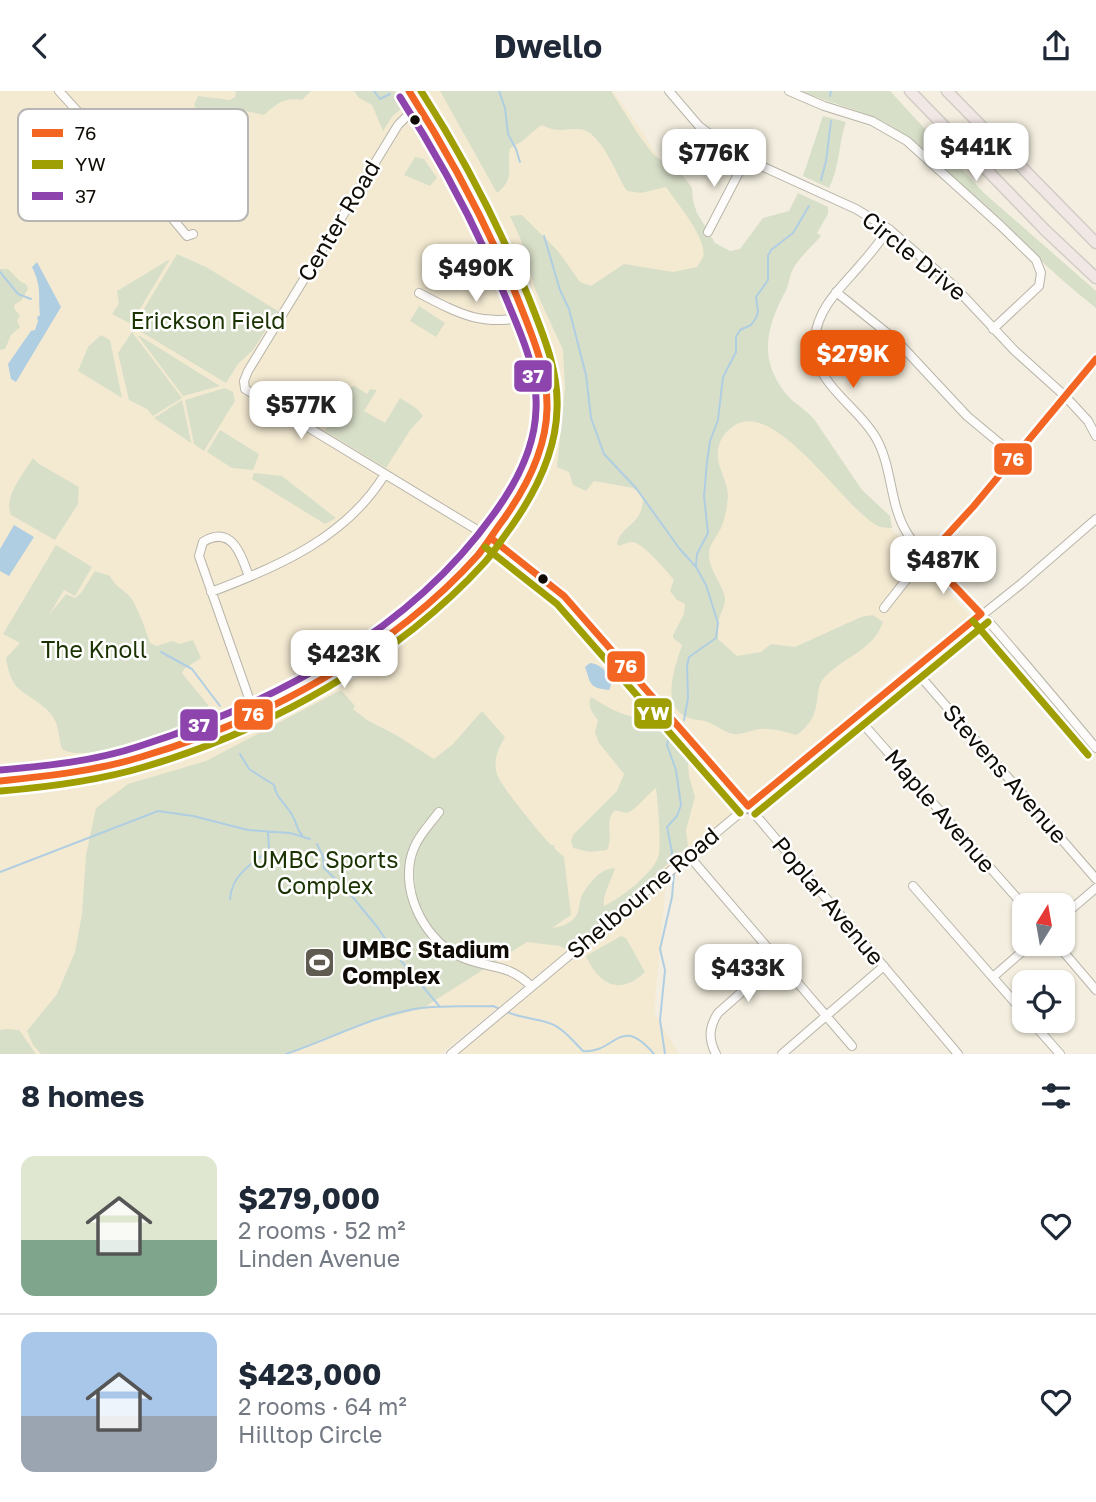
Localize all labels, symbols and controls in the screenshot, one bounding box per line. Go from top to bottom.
icon: back [21,27,59,65]
text: Dwello [494,27,602,65]
icon: share [1037,27,1075,65]
legend [18,109,248,221]
unlabelled marker [408,113,422,127]
text: 76 [75,121,97,144]
pin: $441K [927,123,1025,183]
pin: $776K [665,129,763,189]
text: $441K [940,132,1012,160]
text: $776K [678,138,750,166]
text: YW [75,152,106,175]
street label: Center Road [291,155,385,286]
text: 37 [75,184,96,207]
street label: Circle Drive [857,205,973,306]
pin: $490K [427,245,525,304]
text: $490K [438,253,514,281]
park label: Erickson Field [130,306,286,334]
pin: $279K [804,331,902,390]
text: $279K [816,339,890,367]
line badge: 37 [513,359,553,393]
text: 37 [522,364,544,387]
pin: $577K [252,381,350,441]
text: $577K [265,390,337,418]
line badge: 76 [993,442,1033,476]
text: 76 [1002,447,1024,470]
pin: $487K [894,537,992,596]
text: $487K [906,545,980,573]
unlabelled marker [536,572,550,586]
pin: $423K [295,631,393,690]
park label: The Knoll [41,635,147,663]
text: $423K [307,639,381,667]
line badge: 76 [606,650,646,683]
text: 76 [615,654,637,677]
line badge: YW [633,697,673,730]
line badge: 76 [233,698,274,731]
street label: Stevens Avenue [938,698,1074,849]
text: YW [637,701,669,724]
text: 76 [242,702,264,725]
line badge: 37 [179,708,219,742]
text: 37 [188,713,210,736]
street label: Maple Avenue [880,743,1002,878]
street label: Shelbourne Road [561,820,724,964]
street label: Poplar Avenue [767,830,891,970]
park label: UMBC Sports Complex [252,845,398,899]
north arrow [1012,893,1074,955]
map controls [1012,893,1075,1033]
place label: UMBC Stadium Complex [342,935,509,989]
pin: $433K [699,944,797,1004]
sports icon: UMBC Stadium Complex [302,946,336,980]
text: $433K [711,953,785,981]
button: locate [1012,970,1075,1033]
icon: filters [1037,1077,1075,1115]
text: 8 homes [21,1078,145,1114]
text: $279,000 [238,1180,380,1216]
icon: home [77,1184,161,1268]
icon: heart [1037,1207,1075,1245]
text: 2 rooms · 52 m² [238,1216,405,1244]
text: Linden Avenue [238,1244,400,1272]
text: $423,000 [238,1356,382,1392]
icon: home [77,1360,161,1444]
icon: heart [1037,1383,1075,1421]
text: 2 rooms · 64 m² [238,1392,407,1420]
text: Hilltop Circle [238,1420,382,1448]

